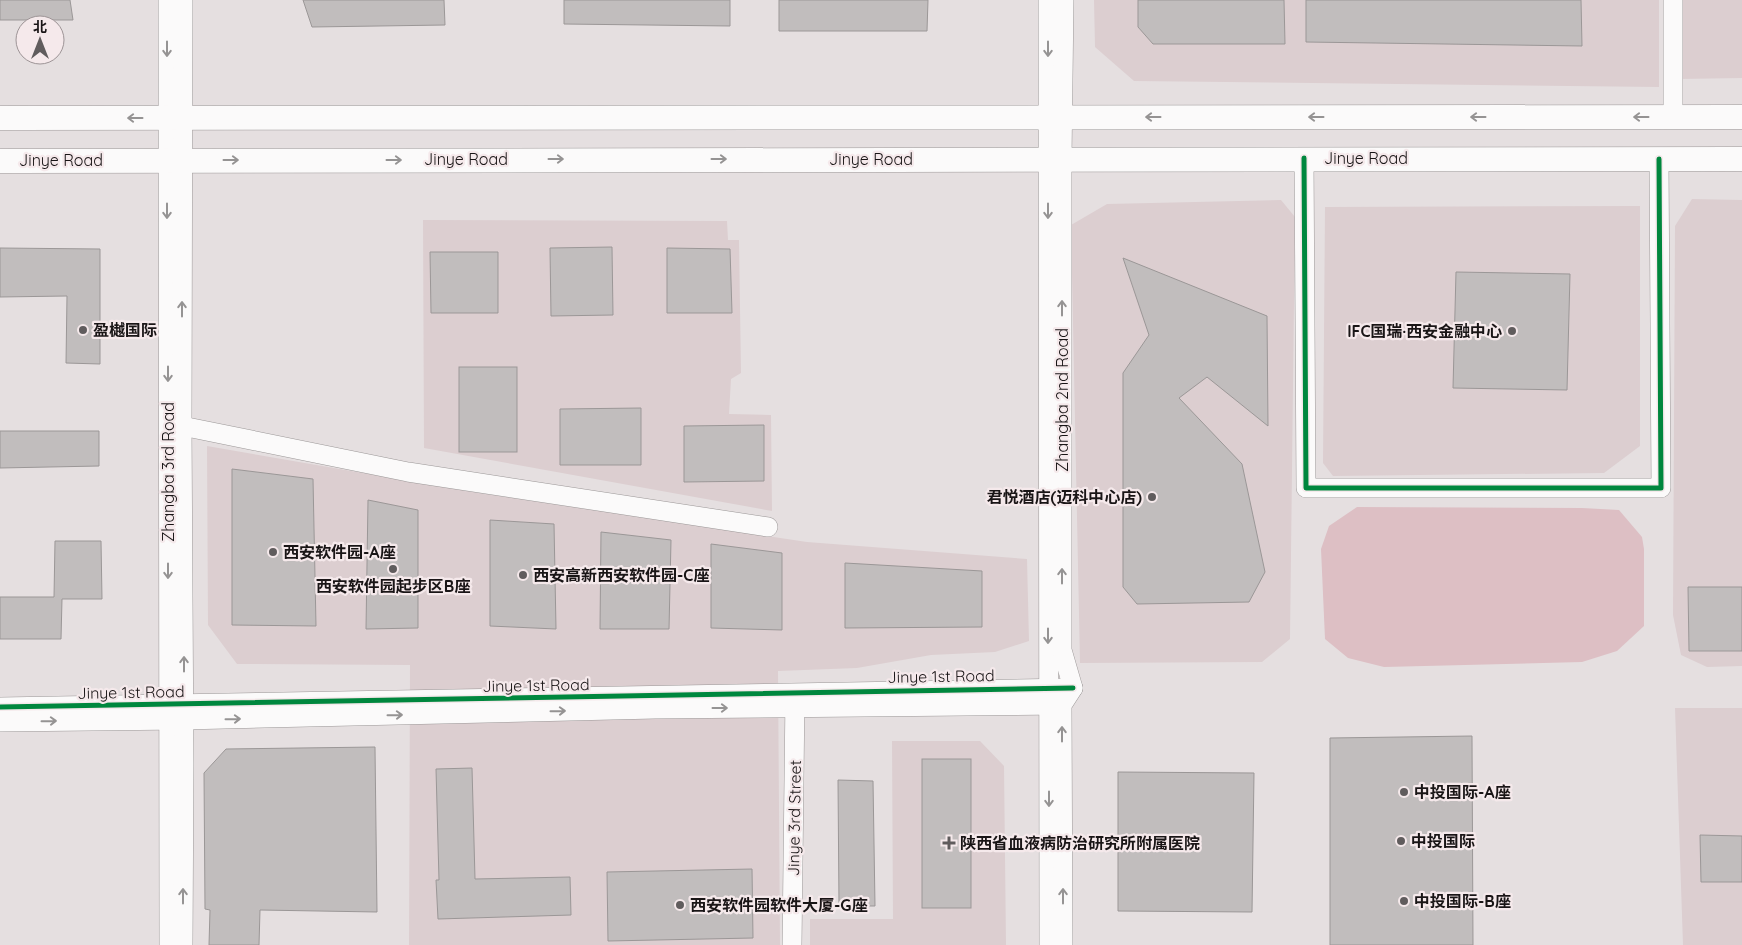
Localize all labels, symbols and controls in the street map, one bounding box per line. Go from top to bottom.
north arrow [15,15,65,65]
text: 北 [33,18,47,36]
one-way arrow [162,40,172,56]
one-way arrow [1043,40,1053,56]
one-way arrow [1146,112,1162,122]
one-way arrow [1308,112,1324,122]
one-way arrow [1471,112,1487,122]
one-way arrow [1633,112,1650,122]
one-way arrow [127,113,143,123]
street label: Jinye Road [1324,148,1408,168]
street label: Jinye Road [424,149,508,169]
street label: Jinye Road [829,149,913,169]
street label: Jinye Road [19,150,103,170]
one-way arrow [548,154,564,164]
one-way arrow [710,154,726,164]
one-way arrow [222,155,239,165]
one-way arrow [385,155,401,165]
one-way arrow [162,202,172,219]
one-way arrow [1043,202,1053,219]
one-way arrow [1057,300,1067,316]
one-way arrow [177,301,187,318]
place label: 盈樾国际 [93,320,157,340]
place label: IFC国瑞·西安金融中心 [1347,321,1502,341]
marker: 盈樾国际 [77,324,89,336]
marker: IFC国瑞·西安金融中心 [1506,325,1518,337]
street label: Zhangba 2nd Road [1052,328,1072,472]
one-way arrow [163,365,173,381]
street label: Zhangba 3rd Road [158,402,178,542]
place label: 君悦酒店(迈科中心店) [987,487,1142,507]
marker: 君悦酒店(迈科中心店) [1146,491,1158,503]
place label: 西安软件园-A座 [283,542,396,562]
marker: 西安软件园-A座 [267,546,279,558]
one-way arrow [164,563,173,579]
marker: 西安软件园起步区B座 [387,563,399,575]
place label: 西安高新西安软件园-C座 [533,565,709,585]
one-way arrow [1057,568,1067,584]
marker: 西安高新西安软件园-C座 [517,569,529,581]
place label: 西安软件园起步区B座 [316,576,470,596]
one-way arrow [1043,628,1053,644]
one-way arrow [179,656,189,672]
street label: Jinye 1st Road [887,665,995,687]
street label: Jinye 1st Road [482,674,590,696]
street label: Jinye 1st Road [77,681,185,703]
one-way arrow [712,703,728,713]
one-way arrow [549,706,565,716]
one-way arrow [386,710,403,720]
one-way arrow [224,714,240,724]
one-way arrow [40,717,56,726]
one-way arrow [1057,726,1067,742]
street label: Jinye 3rd Street [783,760,805,876]
place label: 中投国际-A座 [1414,782,1511,802]
marker: 中投国际-A座 [1398,786,1410,798]
one-way arrow [1044,790,1054,806]
place label: 中投国际 [1411,831,1475,851]
place label: 陕西省血液病防治研究所附属医院 [960,833,1200,853]
marker: 中投国际 [1395,835,1407,847]
marker: 陕西省血液病防治研究所附属医院 [942,836,956,850]
one-way arrow [178,889,188,905]
one-way arrow [1058,889,1068,905]
place label: 中投国际-B座 [1414,891,1511,911]
place label: 西安软件园软件大厦-G座 [690,895,867,915]
marker: 中投国际-B座 [1398,895,1410,907]
marker: 西安软件园软件大厦-G座 [674,899,686,911]

